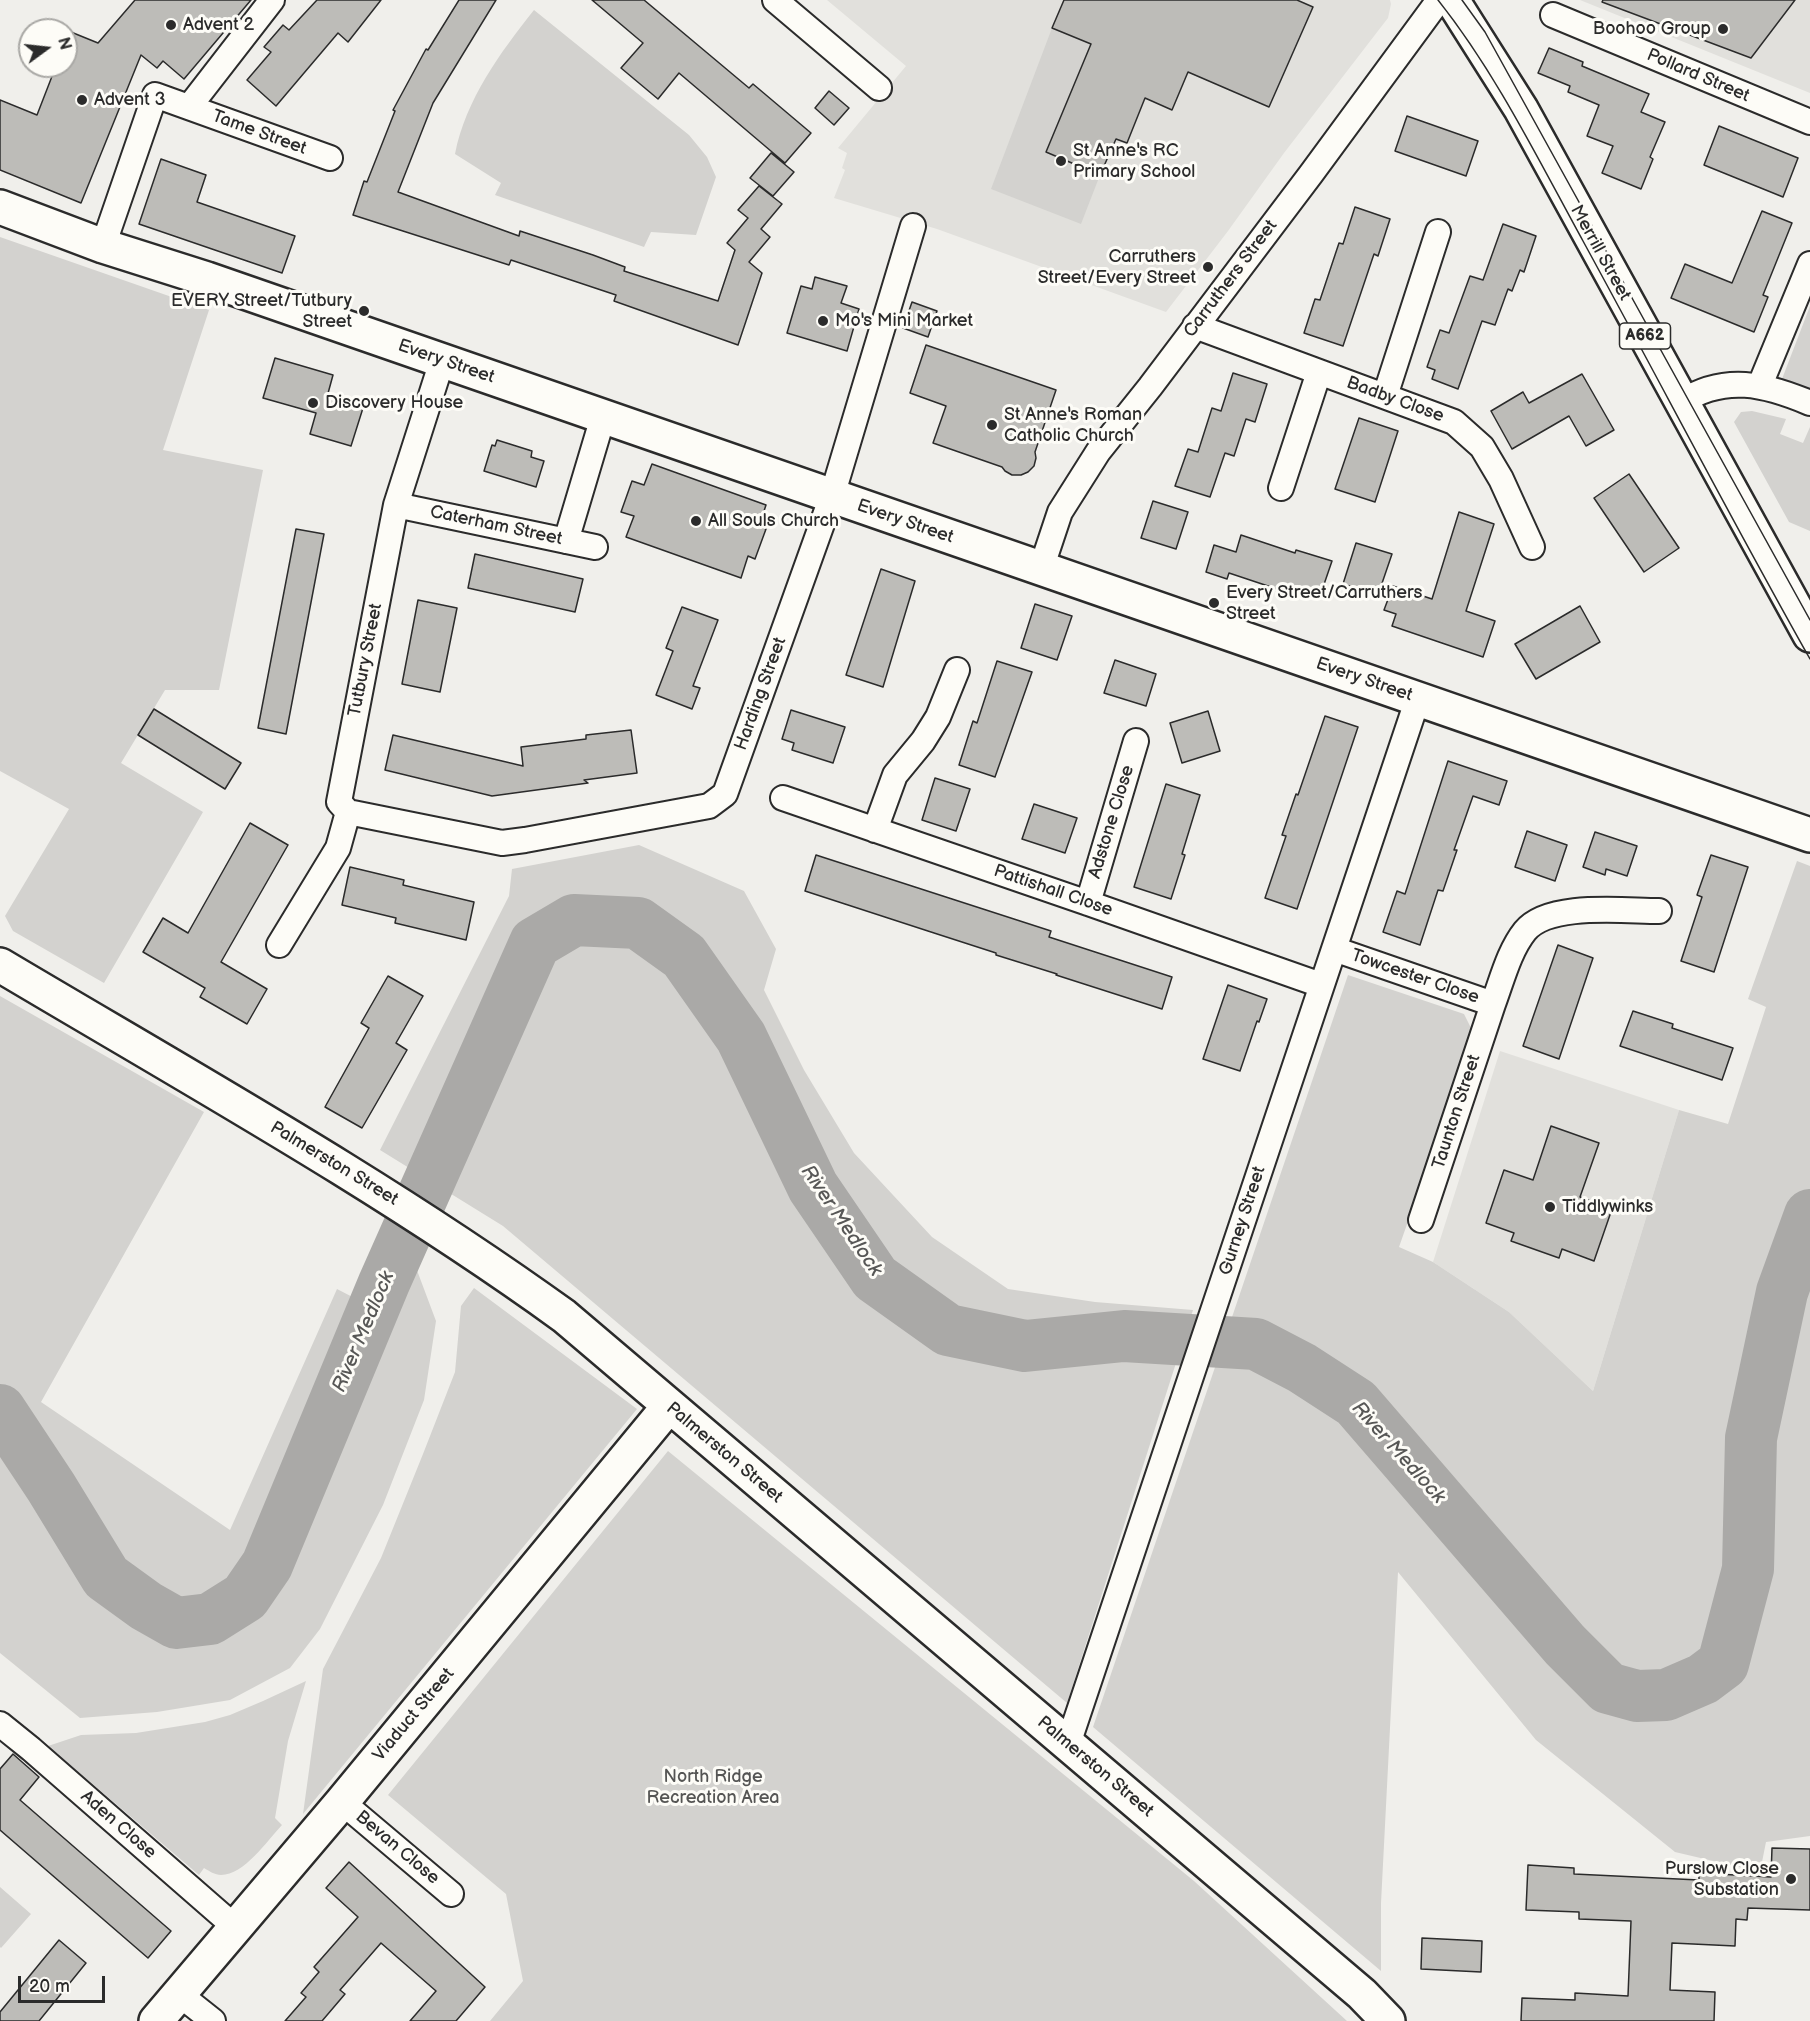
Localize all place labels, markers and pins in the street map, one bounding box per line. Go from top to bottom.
place label: Advent 2 [183,14,254,36]
marker: Advent 2 [164,18,178,32]
place label: Boohoo Group [1593,18,1711,40]
marker: Boohoo Group [1716,22,1730,36]
place label: Advent 3 [94,89,166,111]
marker: Advent 3 [75,93,89,107]
place label: St Anne's RC Primary School [1073,140,1195,182]
marker: St Anne's RC Primary School [1054,154,1068,168]
place label: Carruthers Street/Every Street [1038,246,1196,288]
marker: Carruthers Street/Every Street [1201,260,1215,274]
place label: EVERY Street/Tutbury Street [171,290,352,332]
marker: EVERY Street/Tutbury Street [357,304,371,318]
place label: Mo's Mini Market [835,310,973,332]
marker: Mo's Mini Market [816,314,830,328]
place label: Discovery House [325,392,463,414]
marker: Discovery House [306,396,320,410]
place label: St Anne's Roman Catholic Church [1004,404,1142,446]
marker: St Anne's Roman Catholic Church [985,418,999,432]
place label: All Souls Church [708,510,839,532]
marker: All Souls Church [689,514,703,528]
place label: Every Street/Carruthers Street [1226,582,1422,624]
marker: Every Street/Carruthers Street [1207,596,1221,610]
place label: Tiddlywinks [1562,1196,1653,1218]
marker: Tiddlywinks [1543,1200,1557,1214]
place label: Purslow Close Substation [1665,1858,1779,1900]
marker: Purslow Close Substation [1784,1872,1798,1886]

